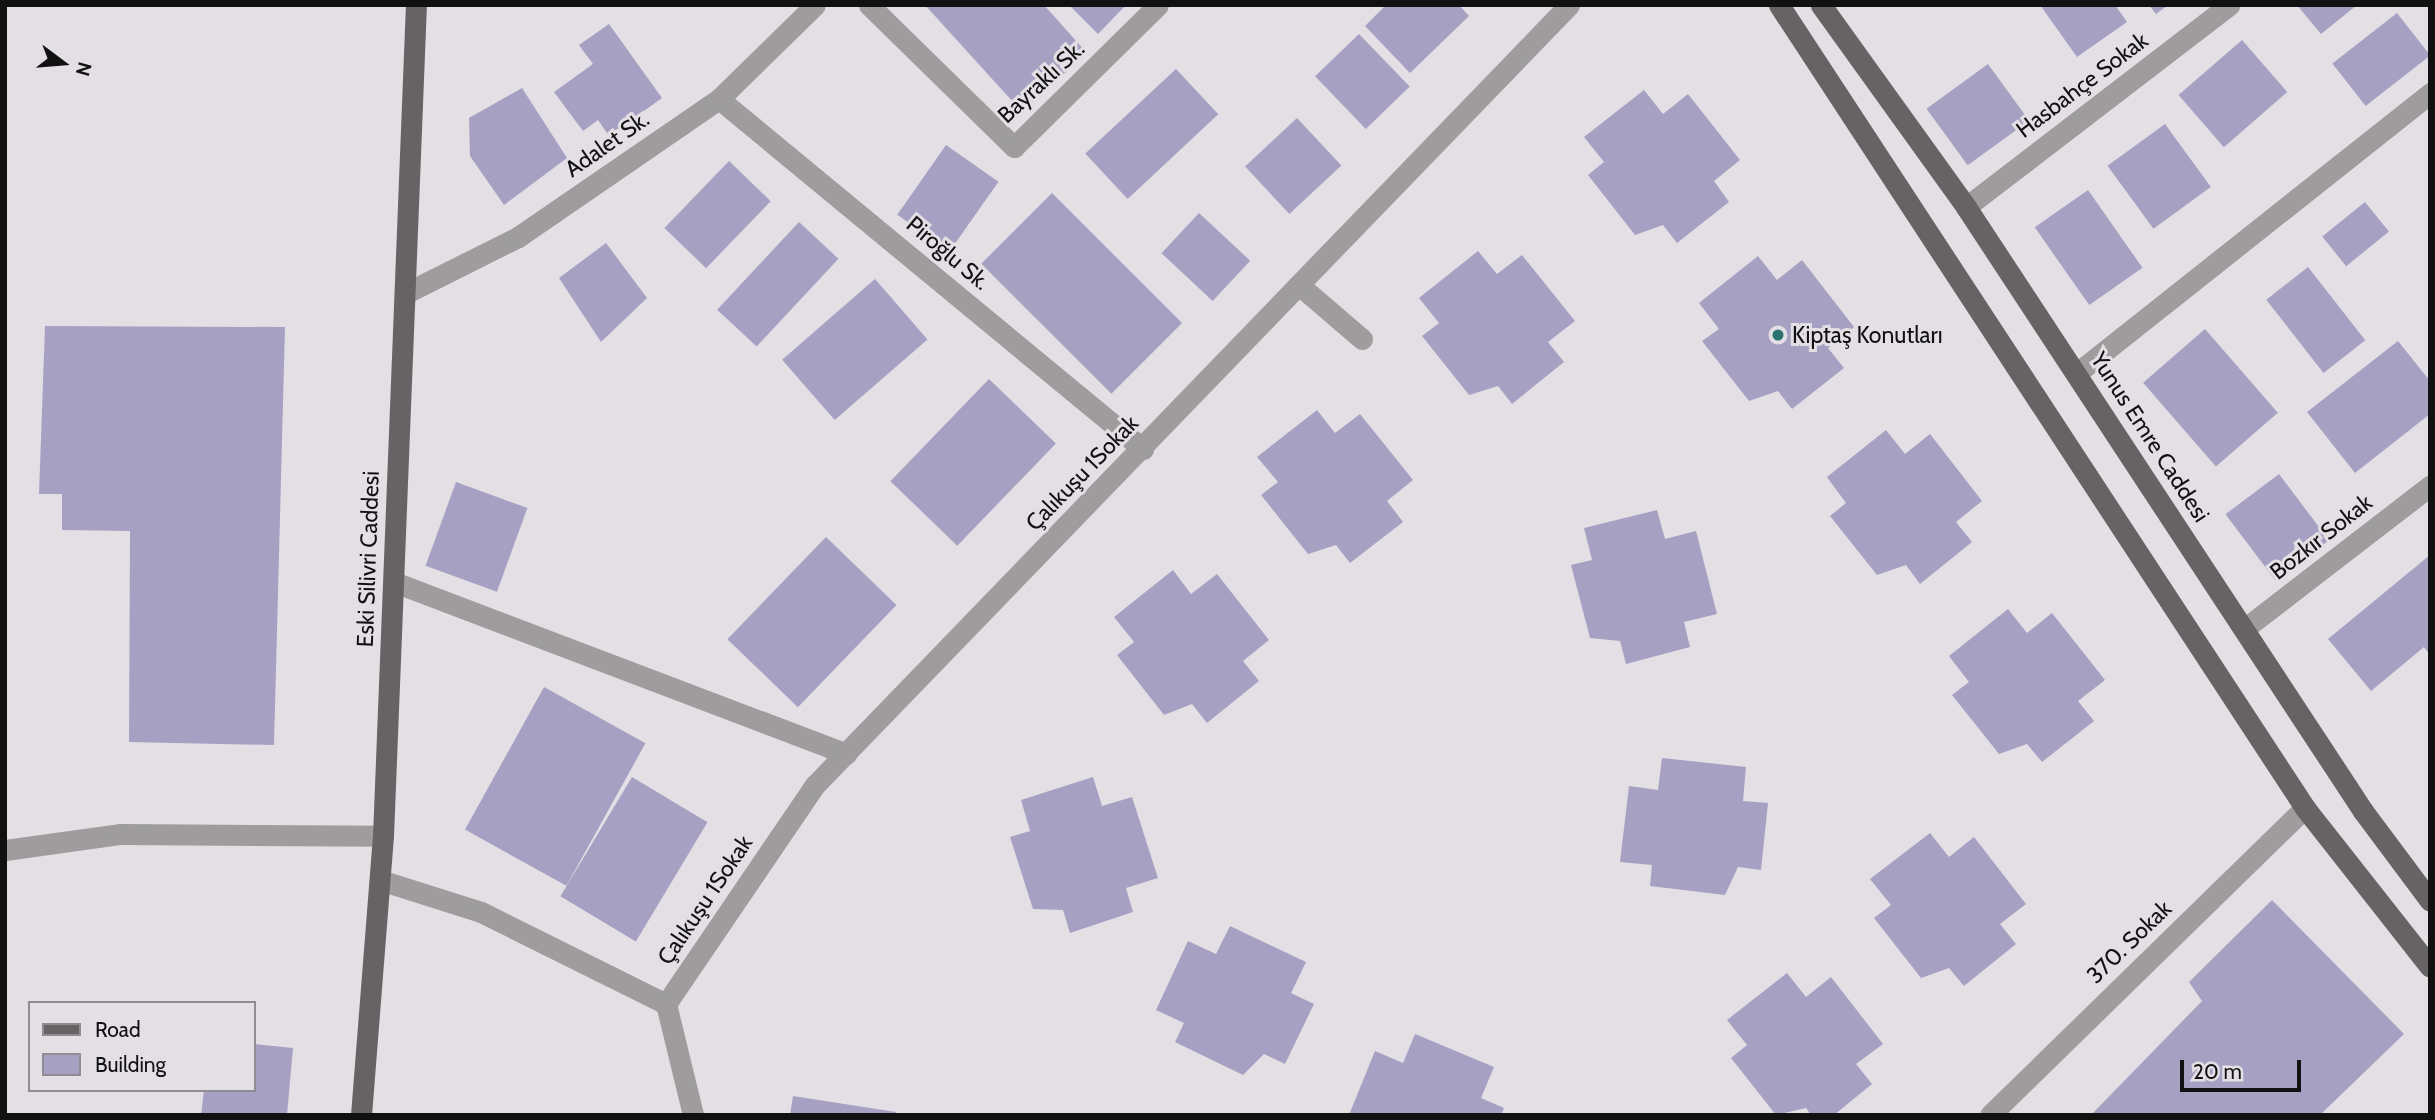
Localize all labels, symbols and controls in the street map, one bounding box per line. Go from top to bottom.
street label: Hasbahçe Sokak [2011,27,2153,143]
north arrow [28,28,98,98]
street label: Bayraklı Sk. [992,35,1090,129]
text: N [71,59,97,79]
street label: Adalet Sk. [560,105,654,183]
street label: Piroğlu Sk. [901,210,995,296]
place label: Kiptaş Konutları [1792,321,1943,349]
marker: Kiptaş Konutları [1770,327,1786,343]
street label: Yunus Emre Caddesi [2085,347,2215,527]
street label: Çalıkuşu 1Sokak [1020,410,1144,536]
street label: Eski Silivri Caddesi [351,470,385,648]
street label: Bozkır Sokak [2264,489,2378,585]
street label: Çalıkuşu 1Sokak [652,830,758,970]
street label: 370. Sokak [2081,895,2177,989]
legend [28,1001,256,1092]
text: Road [95,1017,141,1042]
scale bar [2183,1046,2304,1090]
text: Building [95,1052,166,1077]
text: 20 m [2193,1059,2242,1084]

